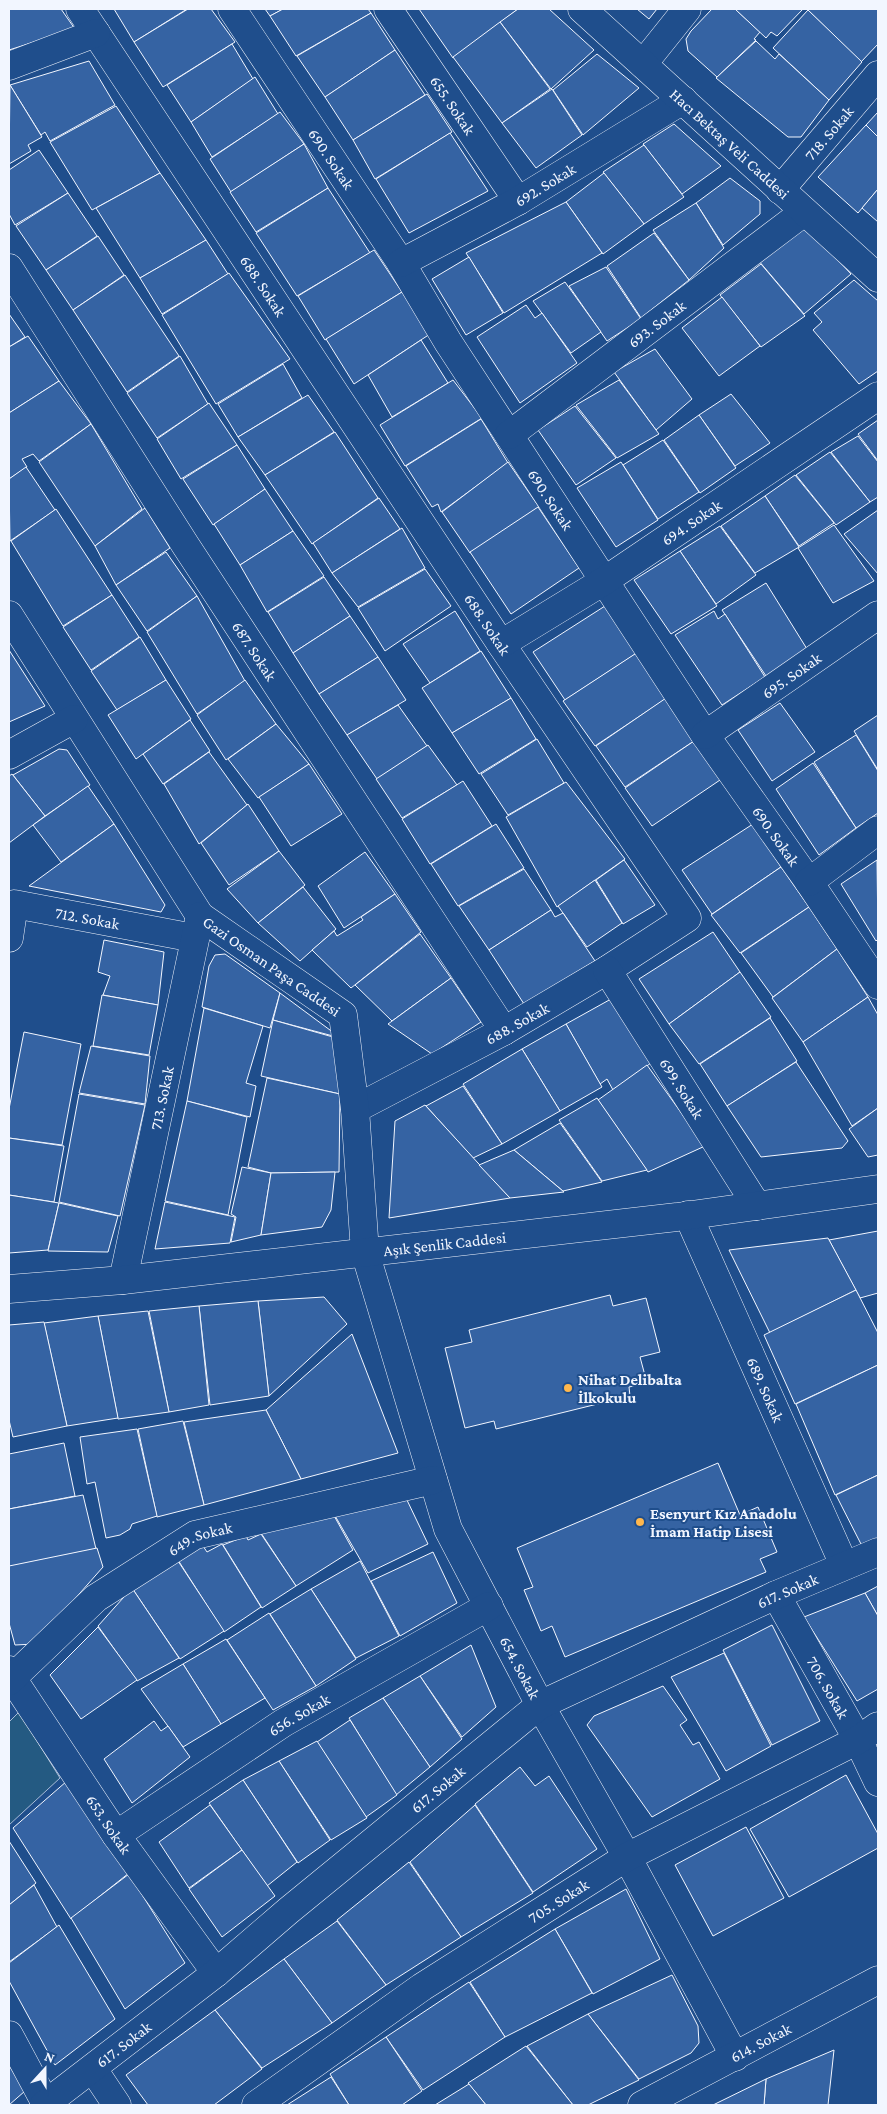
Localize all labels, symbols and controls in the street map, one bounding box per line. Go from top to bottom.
street label: 655. Sokak [427,73,479,138]
street label: Hacı Bektaş Veli Caddesi [667,85,793,202]
street label: 718. Sokak [801,102,857,164]
street label: 690. Sokak [305,126,358,193]
street label: 692. Sokak [512,160,579,210]
street label: 688. Sokak [237,252,290,320]
street label: 693. Sokak [625,296,689,351]
street label: 690. Sokak [524,466,577,534]
street label: 694. Sokak [658,496,725,549]
street label: 688. Sokak [461,591,514,658]
street label: 687. Sokak [229,618,280,684]
street label: 695. Sokak [759,649,825,702]
street label: 690. Sokak [749,803,803,869]
street label: 712. Sokak [54,904,121,933]
street label: Gazi Osman Paşa Caddesi [200,913,344,1020]
street label: 688. Sokak [483,999,552,1048]
street label: 699. Sokak [656,1055,707,1122]
street label: 713. Sokak [147,1064,177,1132]
street label: Aşık Şenlik Caddesi [382,1229,507,1259]
street label: 689. Sokak [743,1355,787,1425]
place label: Nihat Delibalta İlkokulu [578,1371,682,1406]
marker: Nihat Delibalta İlkokulu [562,1382,574,1394]
place label: Esenyurt Kız Anadolu İmam Hatip Lisesi [650,1505,797,1540]
marker: Esenyurt Kız Anadolu İmam Hatip Lisesi [634,1516,646,1528]
street label: 649. Sokak [165,1519,234,1559]
street label: 617. Sokak [754,1570,821,1612]
street label: 654. Sokak [497,1634,543,1702]
street label: 706. Sokak [803,1653,852,1722]
street label: 656. Sokak [265,1690,333,1739]
street label: 617. Sokak [407,1762,469,1816]
street label: 653. Sokak [83,1792,135,1857]
street label: 705. Sokak [525,1875,592,1926]
street label: 617. Sokak [93,2018,155,2071]
street label: 614. Sokak [727,2020,794,2066]
north arrow [20,2044,70,2094]
text: N [42,2048,57,2066]

